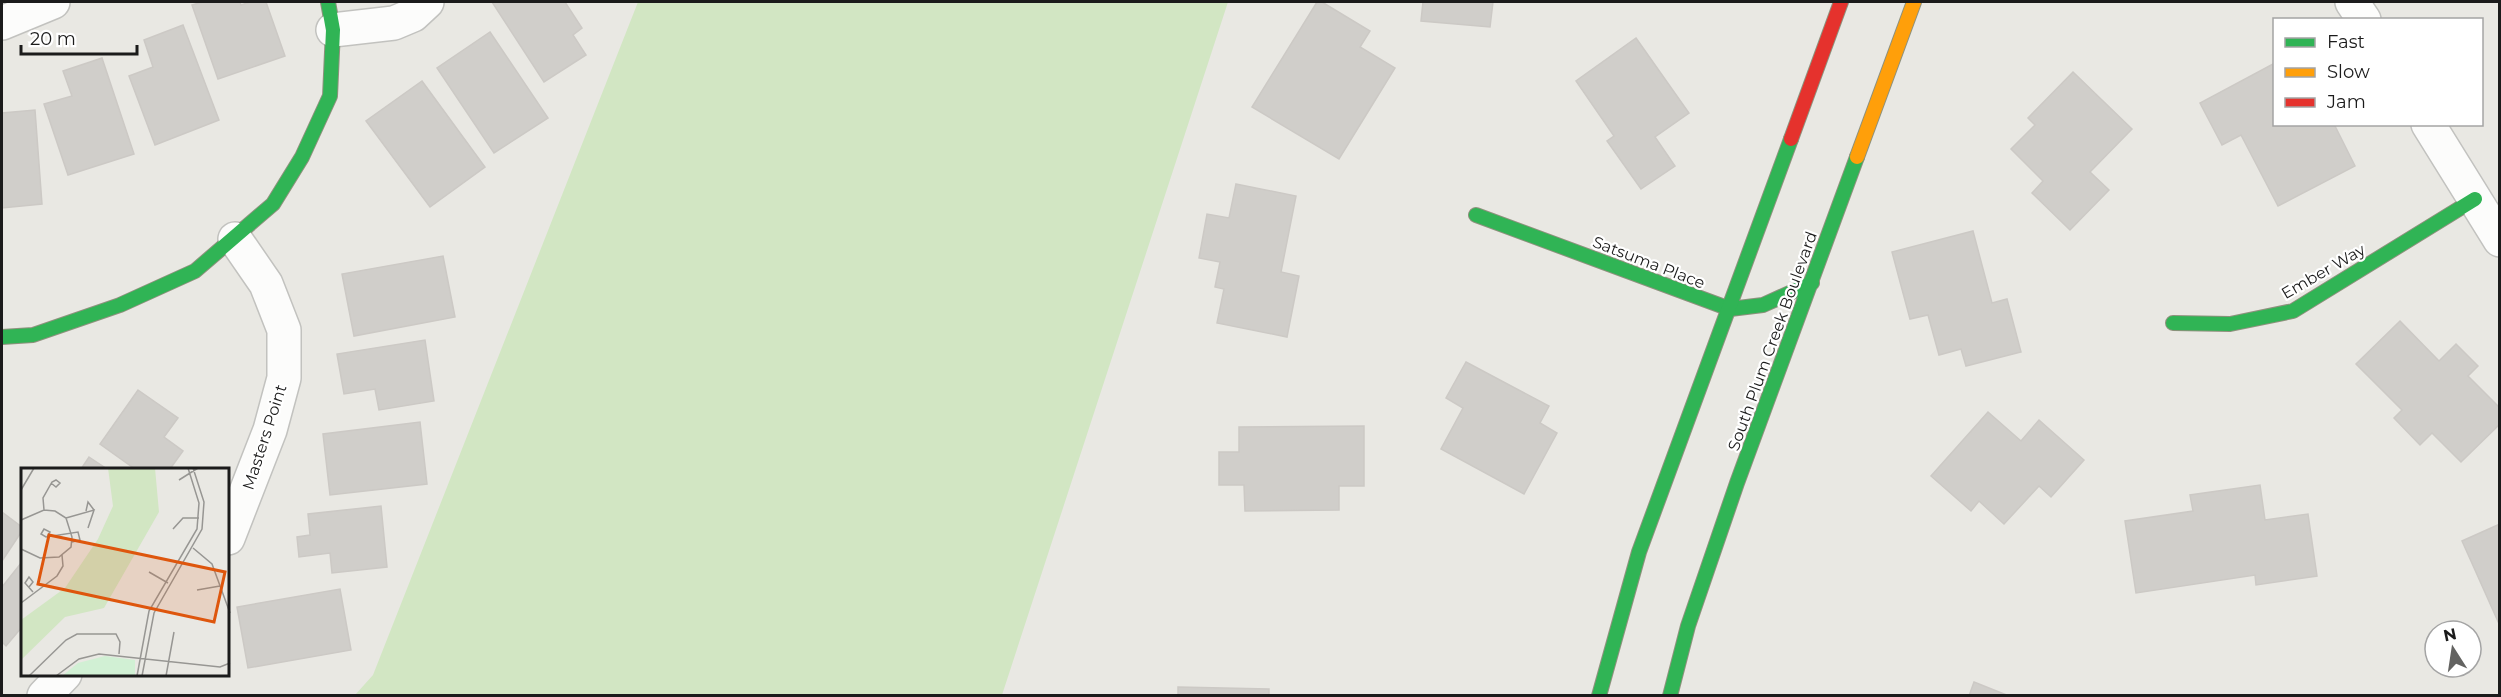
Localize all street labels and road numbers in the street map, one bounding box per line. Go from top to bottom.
street label: South Plum Creek Boulevard [1724,229,1821,453]
street label: Satsuma Place [1590,232,1708,293]
street label: Ember Way [2278,240,2369,303]
street label: Masters Point [238,382,291,492]

